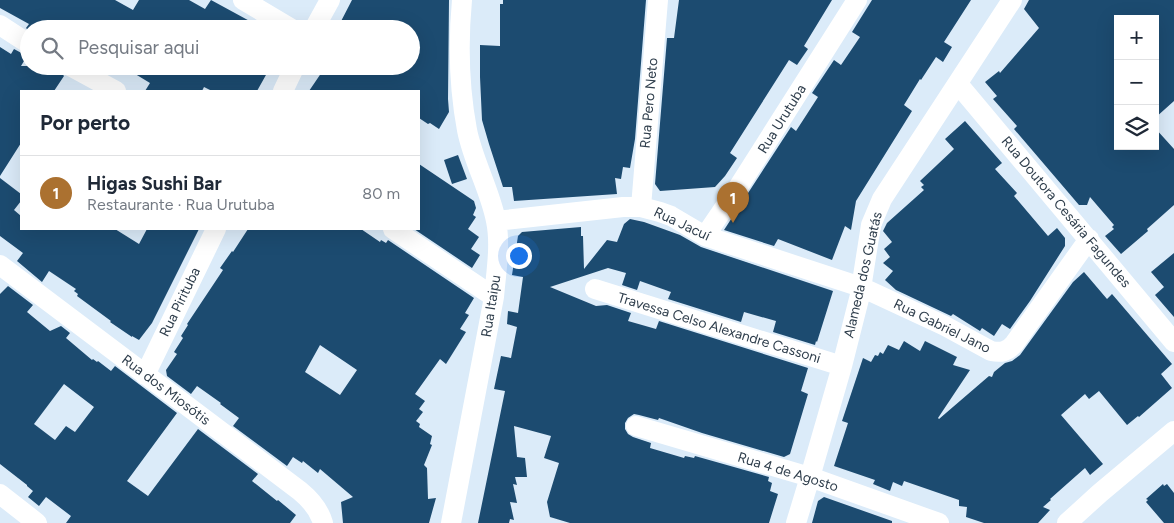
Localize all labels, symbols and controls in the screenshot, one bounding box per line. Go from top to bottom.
map controls [1114,15,1159,150]
button: + [1114,15,1159,60]
search box [20,20,420,75]
icon: search [38,34,66,62]
text: Pesquisar aqui [78,36,199,59]
street label: Rua Pero Neto [637,57,661,149]
button: − [1114,60,1159,105]
street label: Rua Urutuba [754,81,810,157]
button: layers [1114,105,1159,150]
text: Por perto [40,110,130,135]
street label: Rua Doutora Cesária Fagundes [998,133,1134,291]
text: Higas Sushi Bar [87,172,222,195]
pin: 1 [717,182,749,223]
text: 1 [53,184,59,203]
text: 80 m [362,184,400,203]
text: Restaurante · Rua Urutuba [87,195,275,214]
street label: Rua Jacuí [651,204,714,245]
street label: Alameda dos Guatás [840,210,886,340]
your location [506,243,532,269]
street label: Rua Pirituba [156,265,204,339]
street label: Rua Itaipu [478,274,504,338]
street label: Travessa Celso Alexandre Cassoni [615,289,823,367]
street label: Rua Gabriel Jano [891,295,993,357]
street label: Rua dos Miosótis [118,351,214,429]
street label: Rua 4 de Agosto [736,449,840,495]

